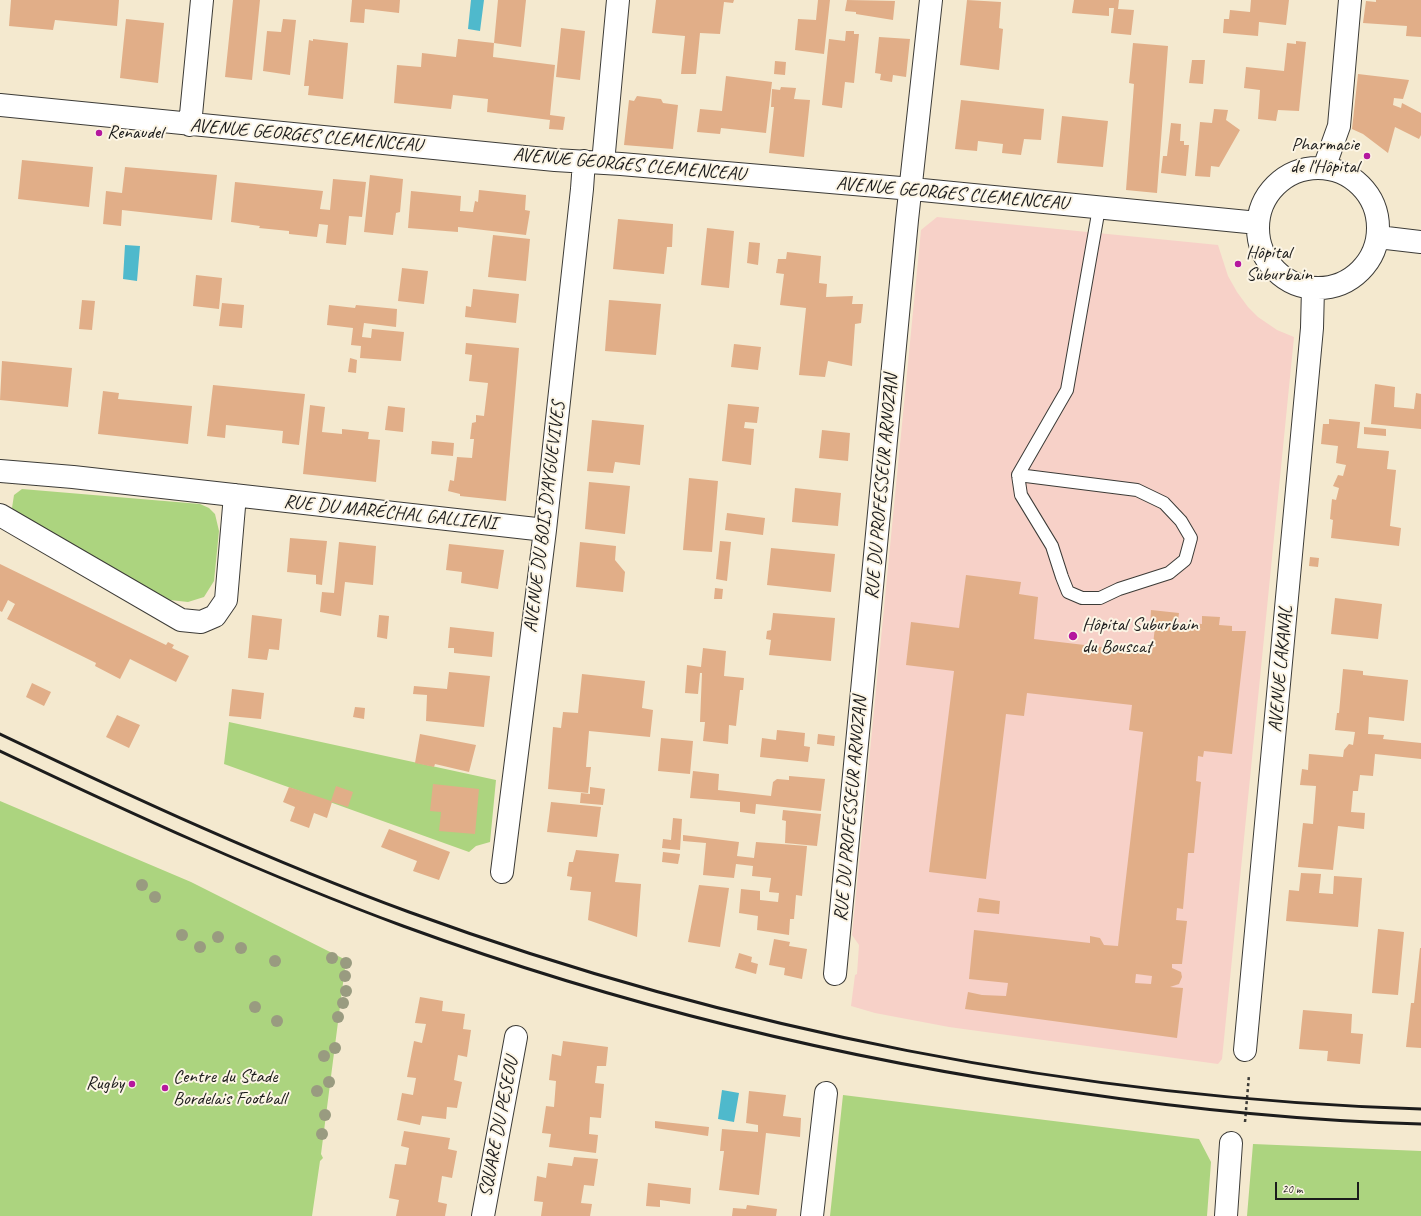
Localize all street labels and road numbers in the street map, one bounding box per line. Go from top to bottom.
street label: AVENUE GEORGES CLEMENCEAU [189,114,423,158]
street label: AVENUE GEORGES CLEMENCEAU [512,143,746,187]
street label: AVENUE GEORGES CLEMENCEAU [835,172,1069,216]
street label: RUE DU PROFESSEUR ARNOZAN [861,374,903,600]
street label: AVENUE DU BOIS D'AYGUEVIVES [520,400,570,634]
street label: RUE DU MARÉCHAL GALLIENI [283,490,497,536]
street label: AVENUE LAKANAL [1264,605,1298,733]
street label: RUE DU PROFESSEUR ARNOZAN [830,696,872,922]
street label: SQUARE DU PESEOU [474,1055,524,1199]

